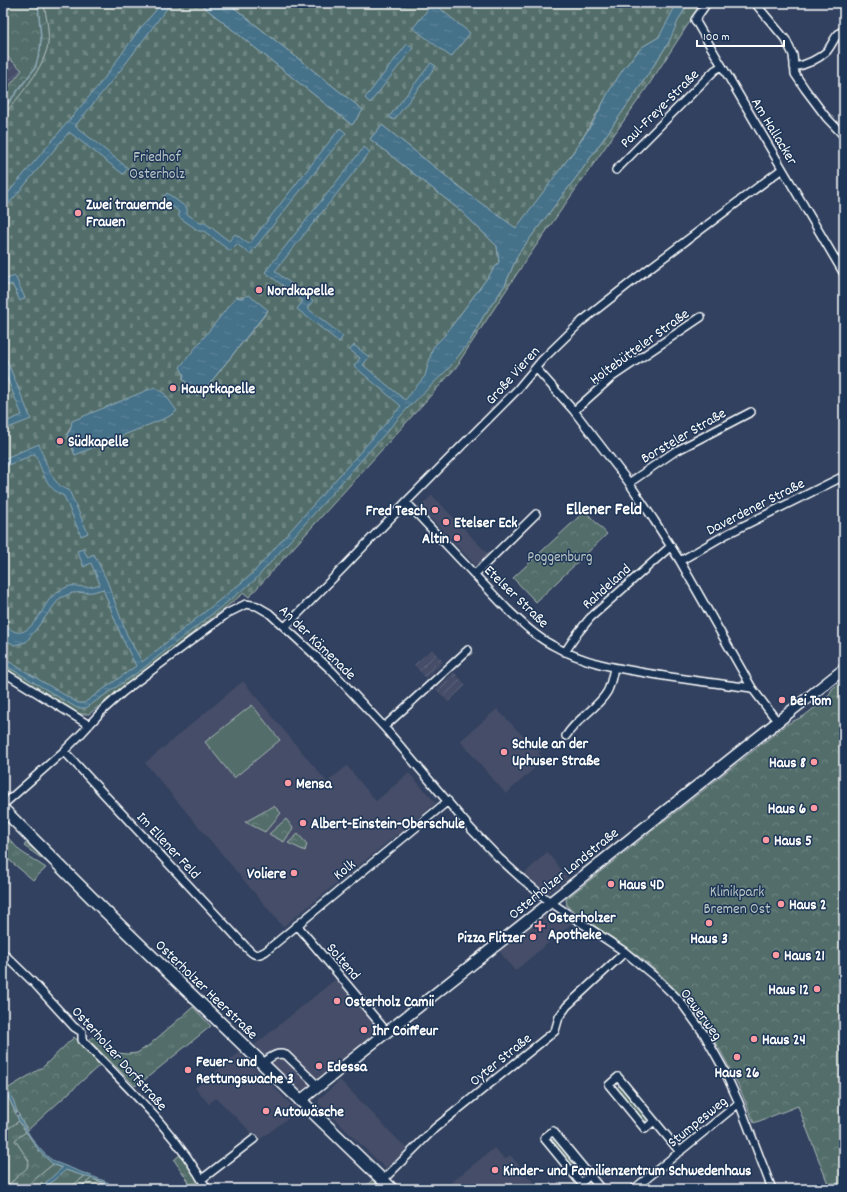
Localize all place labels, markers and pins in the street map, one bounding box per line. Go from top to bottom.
place label: Zwei trauernde Frauen [86,195,173,234]
marker: Zwei trauernde Frauen [73,208,83,218]
place label: Nordkapelle [267,281,335,303]
marker: Nordkapelle [254,285,264,295]
place label: Hauptkapelle [181,379,255,401]
marker: Hauptkapelle [168,383,178,393]
place label: Südkapelle [68,432,129,454]
marker: Südkapelle [55,436,65,446]
place label: Fred Tesch [366,501,427,523]
marker: Fred Tesch [430,505,440,515]
place label: Etelser Eck [454,513,517,535]
marker: Etelser Eck [441,517,451,527]
place label: Altin [422,529,449,551]
marker: Altin [452,533,462,543]
place label: Bei Tom [790,691,832,713]
marker: Bei Tom [777,695,787,705]
place label: Schule an der Uphuser Straße [512,734,600,773]
marker: Schule an der Uphuser Straße [499,747,509,757]
place label: Haus 8 [769,753,806,775]
marker: Haus 8 [809,757,819,767]
place label: Mensa [296,774,333,796]
marker: Mensa [283,778,293,788]
place label: Haus 6 [768,799,806,821]
marker: Haus 6 [809,803,819,813]
place label: Albert-Einstein-Oberschule [311,814,465,836]
marker: Albert-Einstein-Oberschule [298,818,308,828]
place label: Haus 5 [774,831,812,853]
marker: Haus 5 [761,835,771,845]
place label: Voliere [247,864,286,886]
marker: Voliere [289,868,299,878]
place label: Haus 4D [619,875,664,897]
marker: Haus 4D [606,879,616,889]
place label: Haus 2 [789,895,827,917]
marker: Haus 2 [776,899,786,909]
place label: Osterholzer Apotheke [548,908,616,947]
marker: Haus 3 [704,918,714,928]
marker: Osterholzer Apotheke [535,921,545,931]
place label: Pizza Flitzer [457,928,525,950]
place label: Haus 3 [690,929,728,951]
marker: Pizza Flitzer [528,932,538,942]
place label: Haus 21 [784,946,825,968]
marker: Haus 21 [771,950,781,960]
place label: Haus 12 [768,980,809,1002]
marker: Haus 12 [812,984,822,994]
place label: Osterholz Camii [345,992,434,1014]
marker: Osterholz Camii [332,996,342,1006]
place label: Ihr Coiffeur [372,1021,439,1043]
marker: Ihr Coiffeur [359,1025,369,1035]
place label: Haus 24 [762,1030,806,1052]
marker: Haus 24 [749,1034,759,1044]
place label: Feuer- und Rettungswache 3 [196,1052,294,1091]
marker: Haus 26 [732,1052,742,1062]
place label: Edessa [327,1057,368,1079]
marker: Edessa [314,1061,324,1071]
place label: Haus 26 [715,1063,759,1085]
marker: Feuer- und Rettungswache 3 [183,1065,193,1075]
place label: Autowäsche [274,1102,344,1124]
marker: Autowäsche [261,1106,271,1116]
place label: Kinder- und Familienzentrum Schwedenhaus [503,1161,751,1183]
marker: Kinder- und Familienzentrum Schwedenhaus [490,1165,500,1175]

